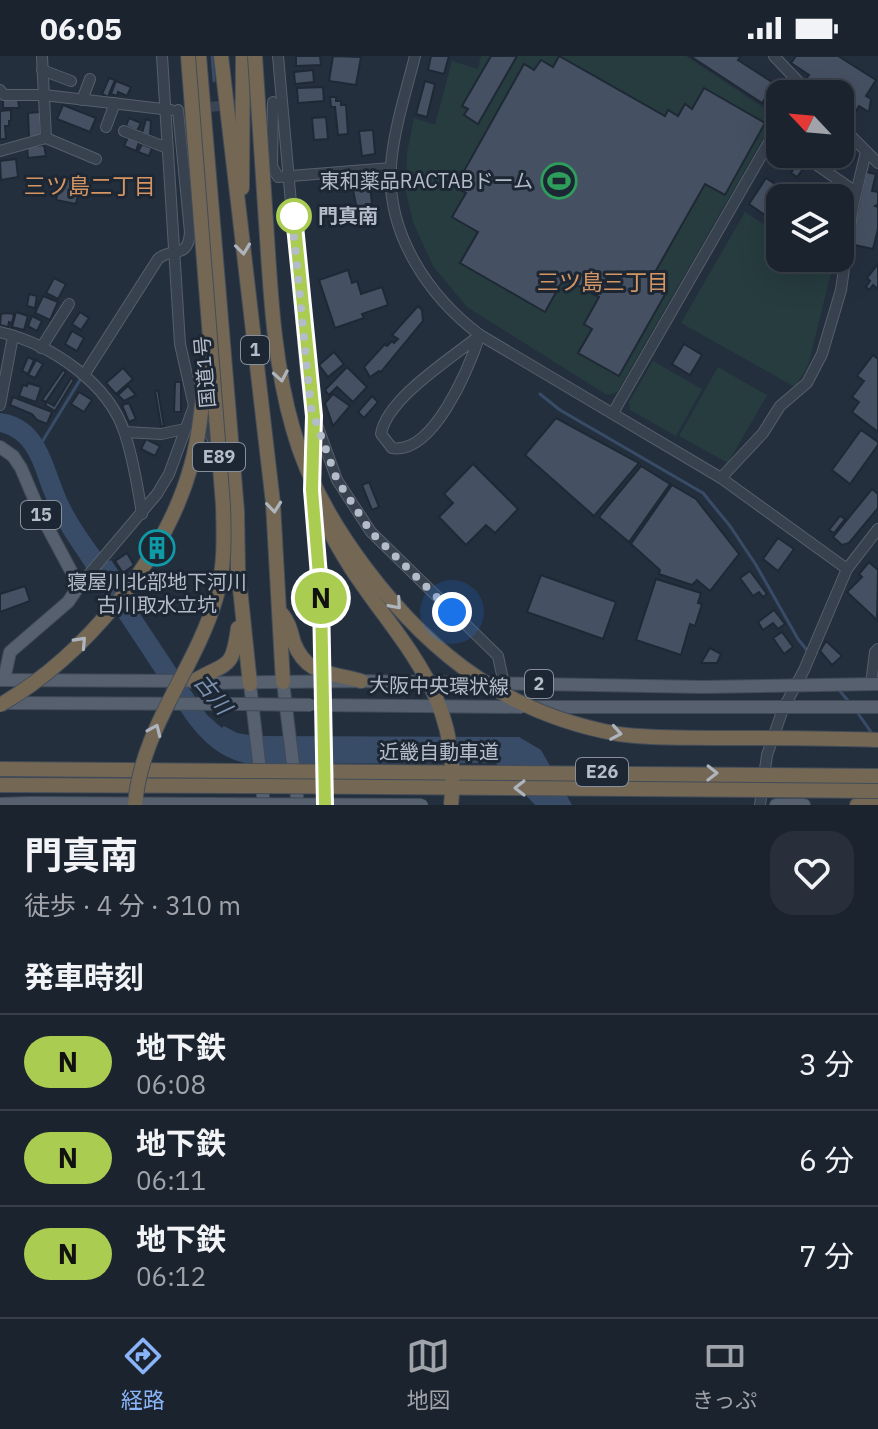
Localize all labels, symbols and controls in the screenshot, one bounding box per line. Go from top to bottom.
text: 06:05 [40,9,122,48]
north arrow [766,80,854,168]
map controls [766,80,854,272]
sports icon: 東和薬品RACTABドーム [540,162,578,200]
place label: 東和薬品RACTABドーム [320,167,533,194]
district label: 三ツ島二丁目 [24,171,156,200]
button: layers [766,184,854,272]
marker: 門真南 [277,199,311,233]
place label: 門真南 [318,202,378,229]
one-way arrow [234,243,251,256]
district label: 三ツ島三丁目 [537,267,669,296]
street label: 国道1号 [188,335,221,409]
road number: 1 [241,336,269,364]
one-way arrow [272,369,289,382]
road number: E89 [193,443,245,471]
road number: 15 [21,501,61,529]
one-way arrow [265,501,282,514]
building icon: 寝屋川北部地下河川 古川取水立坑 [138,529,176,567]
place label: 寝屋川北部地下河川 古川取水立坑 [67,568,247,618]
line badge: N [295,572,347,624]
text: N [311,579,331,616]
your location [432,592,472,632]
one-way arrow [387,595,401,610]
one-way arrow [72,637,86,652]
water label: 古川 [188,667,240,721]
road number: 2 [525,670,553,698]
street label: 大阪中央環状線 [369,671,509,700]
one-way arrow [609,723,623,740]
one-way arrow [145,724,161,738]
street label: 近畿自動車道 [379,738,499,765]
road number: E26 [576,758,628,786]
one-way arrow [706,765,719,782]
one-way arrow [513,779,526,797]
text: 門真南 [24,830,138,879]
button: heart [770,831,854,915]
text: 徒歩 · 4 分 · 310 m [24,888,241,922]
text: 発車時刻 [24,957,144,996]
text: 地下鉄 [136,1027,226,1066]
text: N [58,1043,78,1080]
text: 3 分 [799,1044,854,1083]
text: 06:08 [136,1067,206,1101]
text: 地下鉄 [136,1123,226,1162]
text: N [58,1139,78,1176]
text: 6 分 [799,1140,854,1179]
text: 06:11 [136,1163,206,1197]
text: 地下鉄 [136,1219,226,1258]
text: N [58,1235,78,1272]
text: 7 分 [799,1236,854,1275]
text: 06:12 [136,1259,206,1293]
tab: 経路 [121,1334,165,1414]
tab: 地図 [406,1334,450,1414]
tab: きっぷ [692,1334,757,1414]

